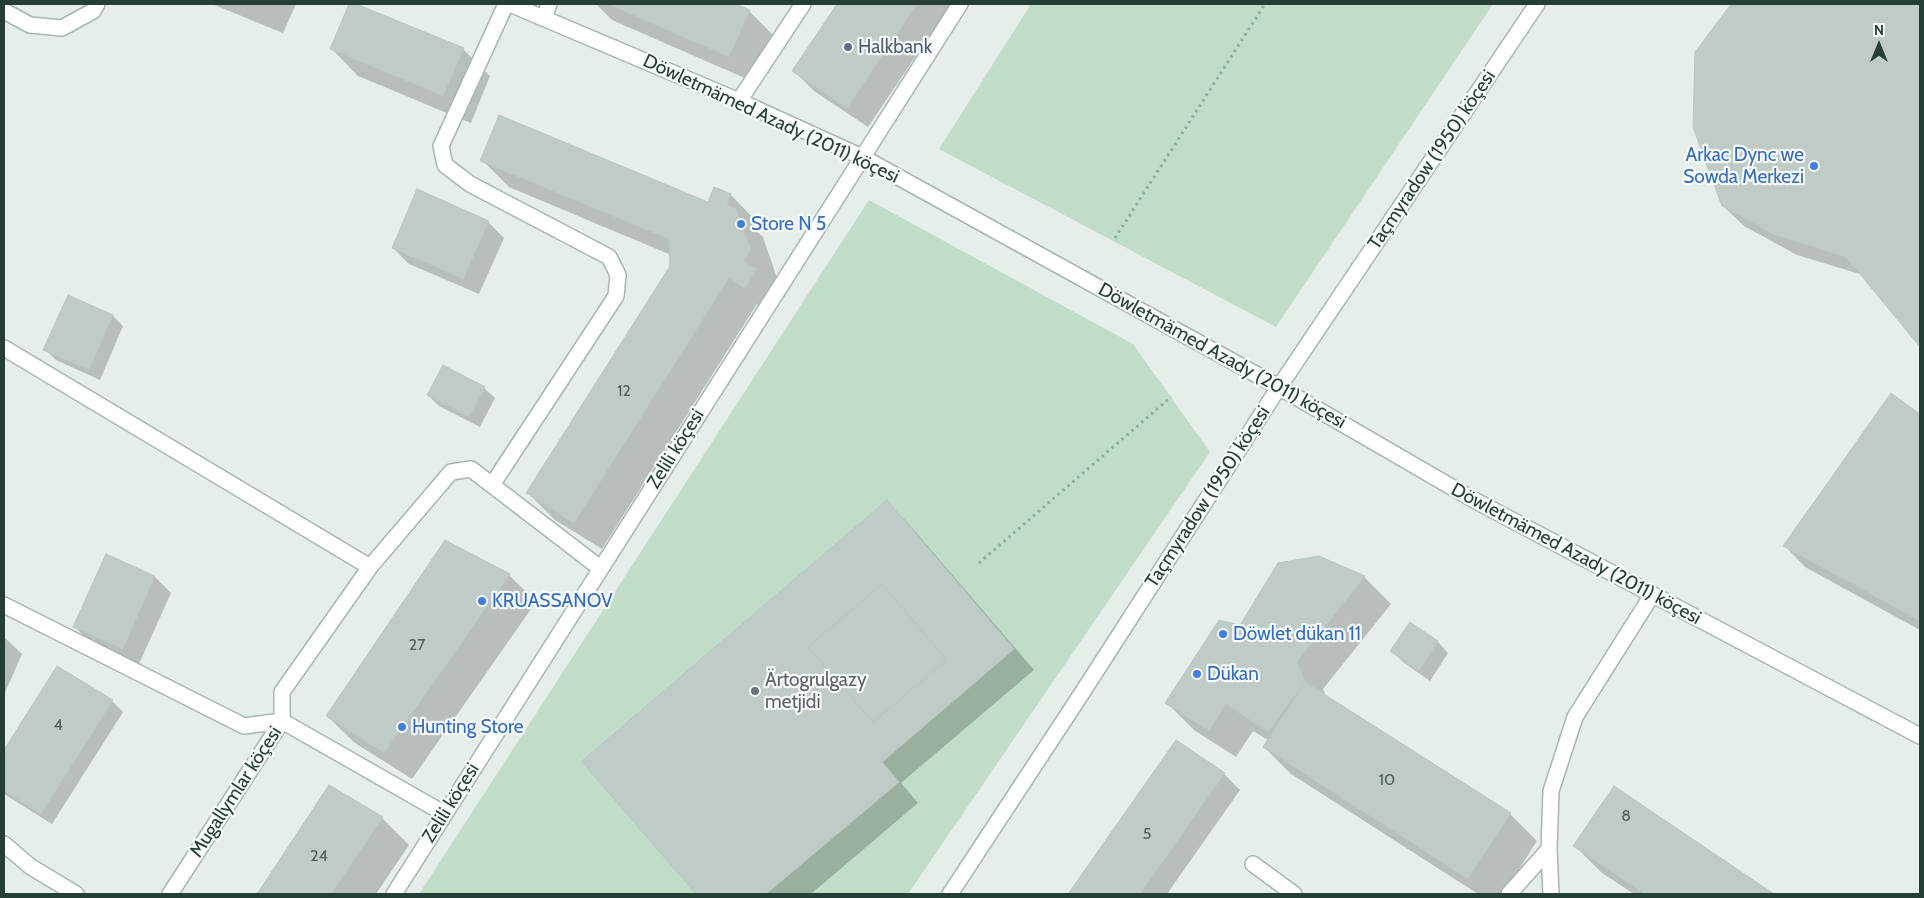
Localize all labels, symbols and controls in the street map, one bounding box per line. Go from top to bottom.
north arrow [1854,20,1904,70]
text: N [1874,21,1884,39]
place label: Halkbank [858,36,932,58]
marker: Halkbank [842,41,854,53]
street label: Döwletmämed Azady (2011) köçesi [639,50,903,188]
street label: Taçmyradow (1950) köçesi [1363,66,1501,254]
place label: Arkac Dync we Sowda Merkezi [1683,144,1804,188]
marker: Arkac Dync we Sowda Merkezi [1808,160,1820,172]
place label: Store N 5 [751,213,826,235]
marker: Store N 5 [735,218,747,230]
street label: Döwletmämed Azady (2011) köçesi [1094,278,1350,434]
house number: 12 [617,381,631,401]
street label: Taçmyradow (1950) köçesi [1141,402,1275,592]
street label: Zelili köçesi [643,405,709,493]
street label: Döwletmämed Azady (2011) köçesi [1447,478,1705,630]
place label: KRUASSANOV [492,590,613,612]
marker: KRUASSANOV [476,595,488,607]
place label: Döwlet dükan 11 [1233,623,1361,645]
marker: Döwlet dükan 11 [1217,628,1229,640]
house number: 27 [409,635,425,655]
place label: Dükan [1207,663,1259,685]
marker: Dükan [1191,668,1203,680]
place label: Ärtogrulgazy metjidi [765,669,867,713]
marker: Ärtogrulgazy metjidi [749,685,761,697]
house number: 4 [53,715,63,735]
place label: Hunting Store [412,716,523,738]
marker: Hunting Store [396,721,408,733]
street label: Mugallymlar köçesi [185,722,287,862]
street label: Zelili köçesi [418,759,484,847]
house number: 10 [1379,770,1395,790]
house number: 8 [1621,806,1631,826]
house number: 5 [1143,824,1151,844]
house number: 24 [310,846,328,866]

